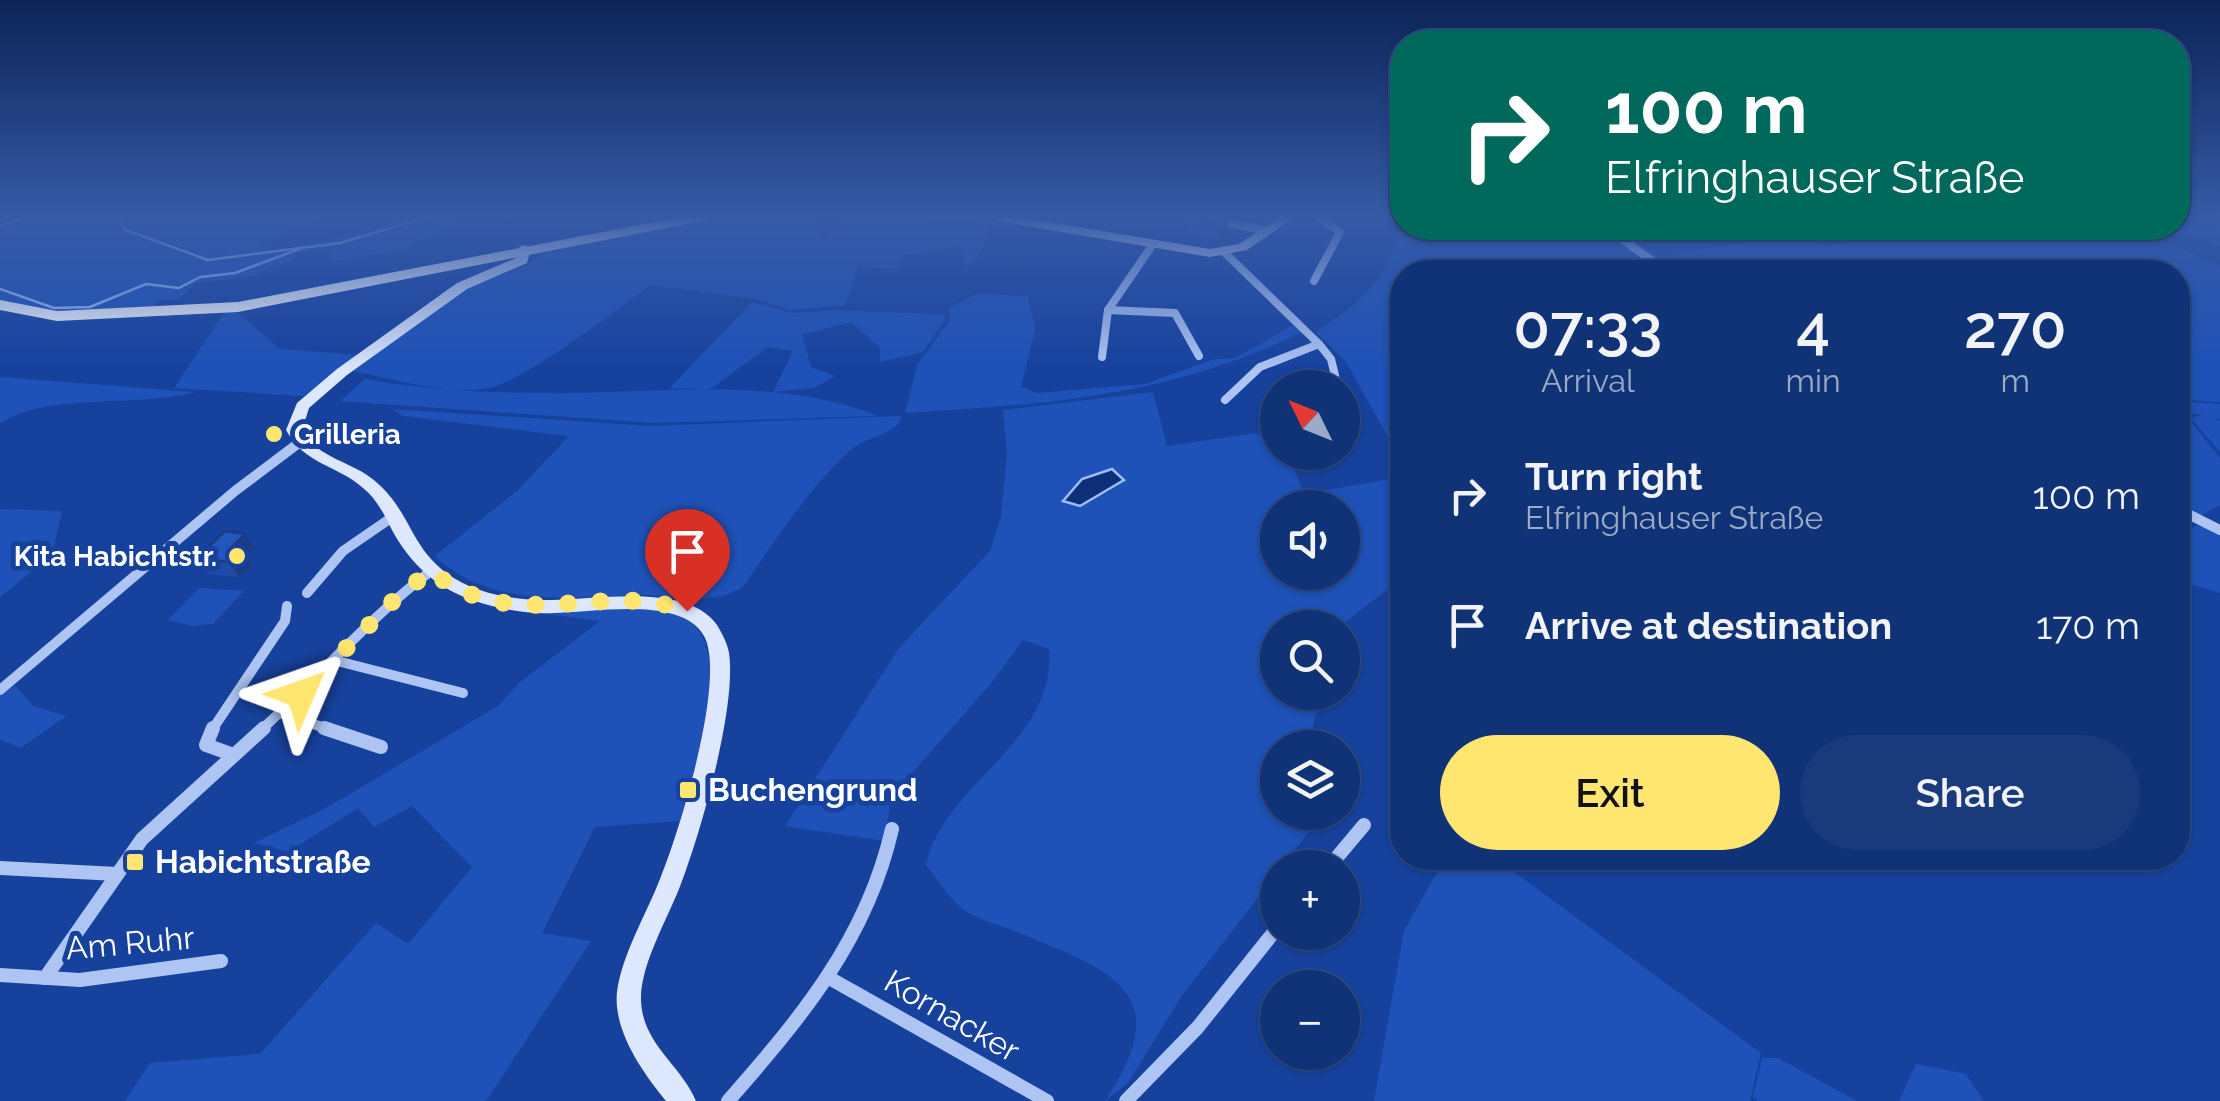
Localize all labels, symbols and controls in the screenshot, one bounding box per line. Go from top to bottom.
text: 100 m [1605,67,1808,149]
icon: right [1440,70,1570,200]
text: Elfringhauser Straße [1605,151,2024,204]
text: 07:33 [1513,292,1662,362]
text: 4 [1796,292,1830,362]
text: 270 [1964,292,2067,362]
text: Arrival [1541,362,1635,399]
text: min [1786,362,1841,399]
text: m [2001,362,2030,399]
north arrow [1260,370,1360,470]
map controls [1260,370,1360,1070]
place label: Grilleria [294,418,401,451]
marker: Grilleria [263,423,285,445]
text: Turn right [1525,454,1702,499]
icon: right [1440,468,1495,523]
text: 100 m [2033,473,2140,518]
button: sound [1260,490,1360,590]
text: Elfringhauser Straße [1525,499,1823,536]
pin [645,509,730,612]
icon: arrive [660,524,715,579]
place label: Kita Habichtstr. [14,540,217,573]
marker: Kita Habichtstr. [226,545,248,567]
icon: arrive [1440,598,1495,653]
text: Arrive at destination [1525,603,1892,648]
text: 170 m [2036,603,2140,648]
button: search [1260,610,1360,710]
position arrow [249,642,353,746]
button: layers [1260,730,1360,830]
button: Exit [1440,735,1780,850]
button: Share [1800,735,2140,850]
place label: Buchengrund [708,771,918,808]
marker: Buchengrund [677,779,699,801]
place label: Habichtstraße [155,843,371,880]
button: + [1260,850,1360,950]
marker: Habichtstraße [124,851,146,873]
street label: Am Ruhr [64,918,196,967]
street label: Kornacker [878,962,1026,1069]
button: − [1260,970,1360,1070]

